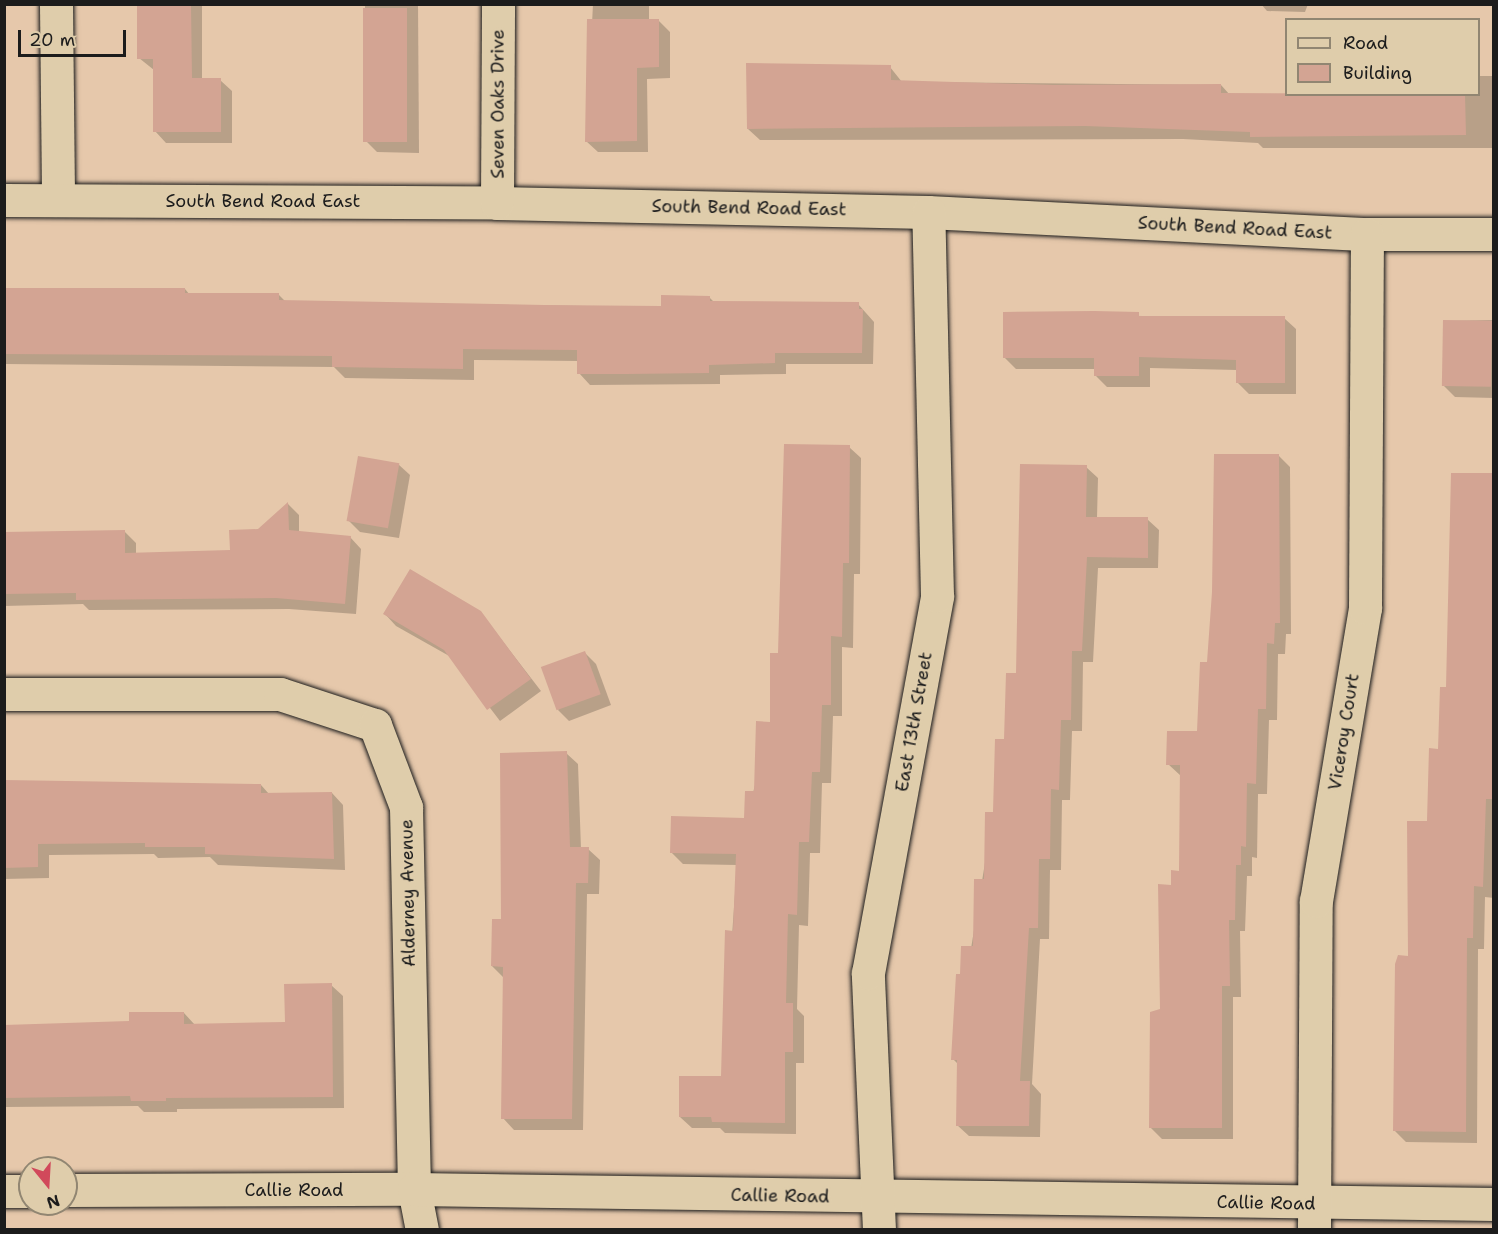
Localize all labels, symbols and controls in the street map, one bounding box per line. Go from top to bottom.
scale bar [21,18,129,56]
legend [1285,18,1480,96]
text: 20 m [29,28,75,52]
street label: Seven Oaks Drive [487,29,509,179]
text: Road [1343,31,1388,55]
text: Building [1343,61,1412,85]
street label: South Bend Road East [166,190,360,212]
street label: South Bend Road East [651,196,847,220]
street label: South Bend Road East [1137,212,1333,244]
street label: East 13th Street [891,650,937,794]
street label: Viceroy Court [1324,672,1364,792]
street label: Alderney Avenue [396,819,420,967]
north arrow [18,1156,78,1216]
street label: Callie Road [245,1179,343,1201]
street label: Callie Road [730,1184,830,1208]
text: N [44,1190,62,1214]
street label: Callie Road [1216,1191,1316,1215]

